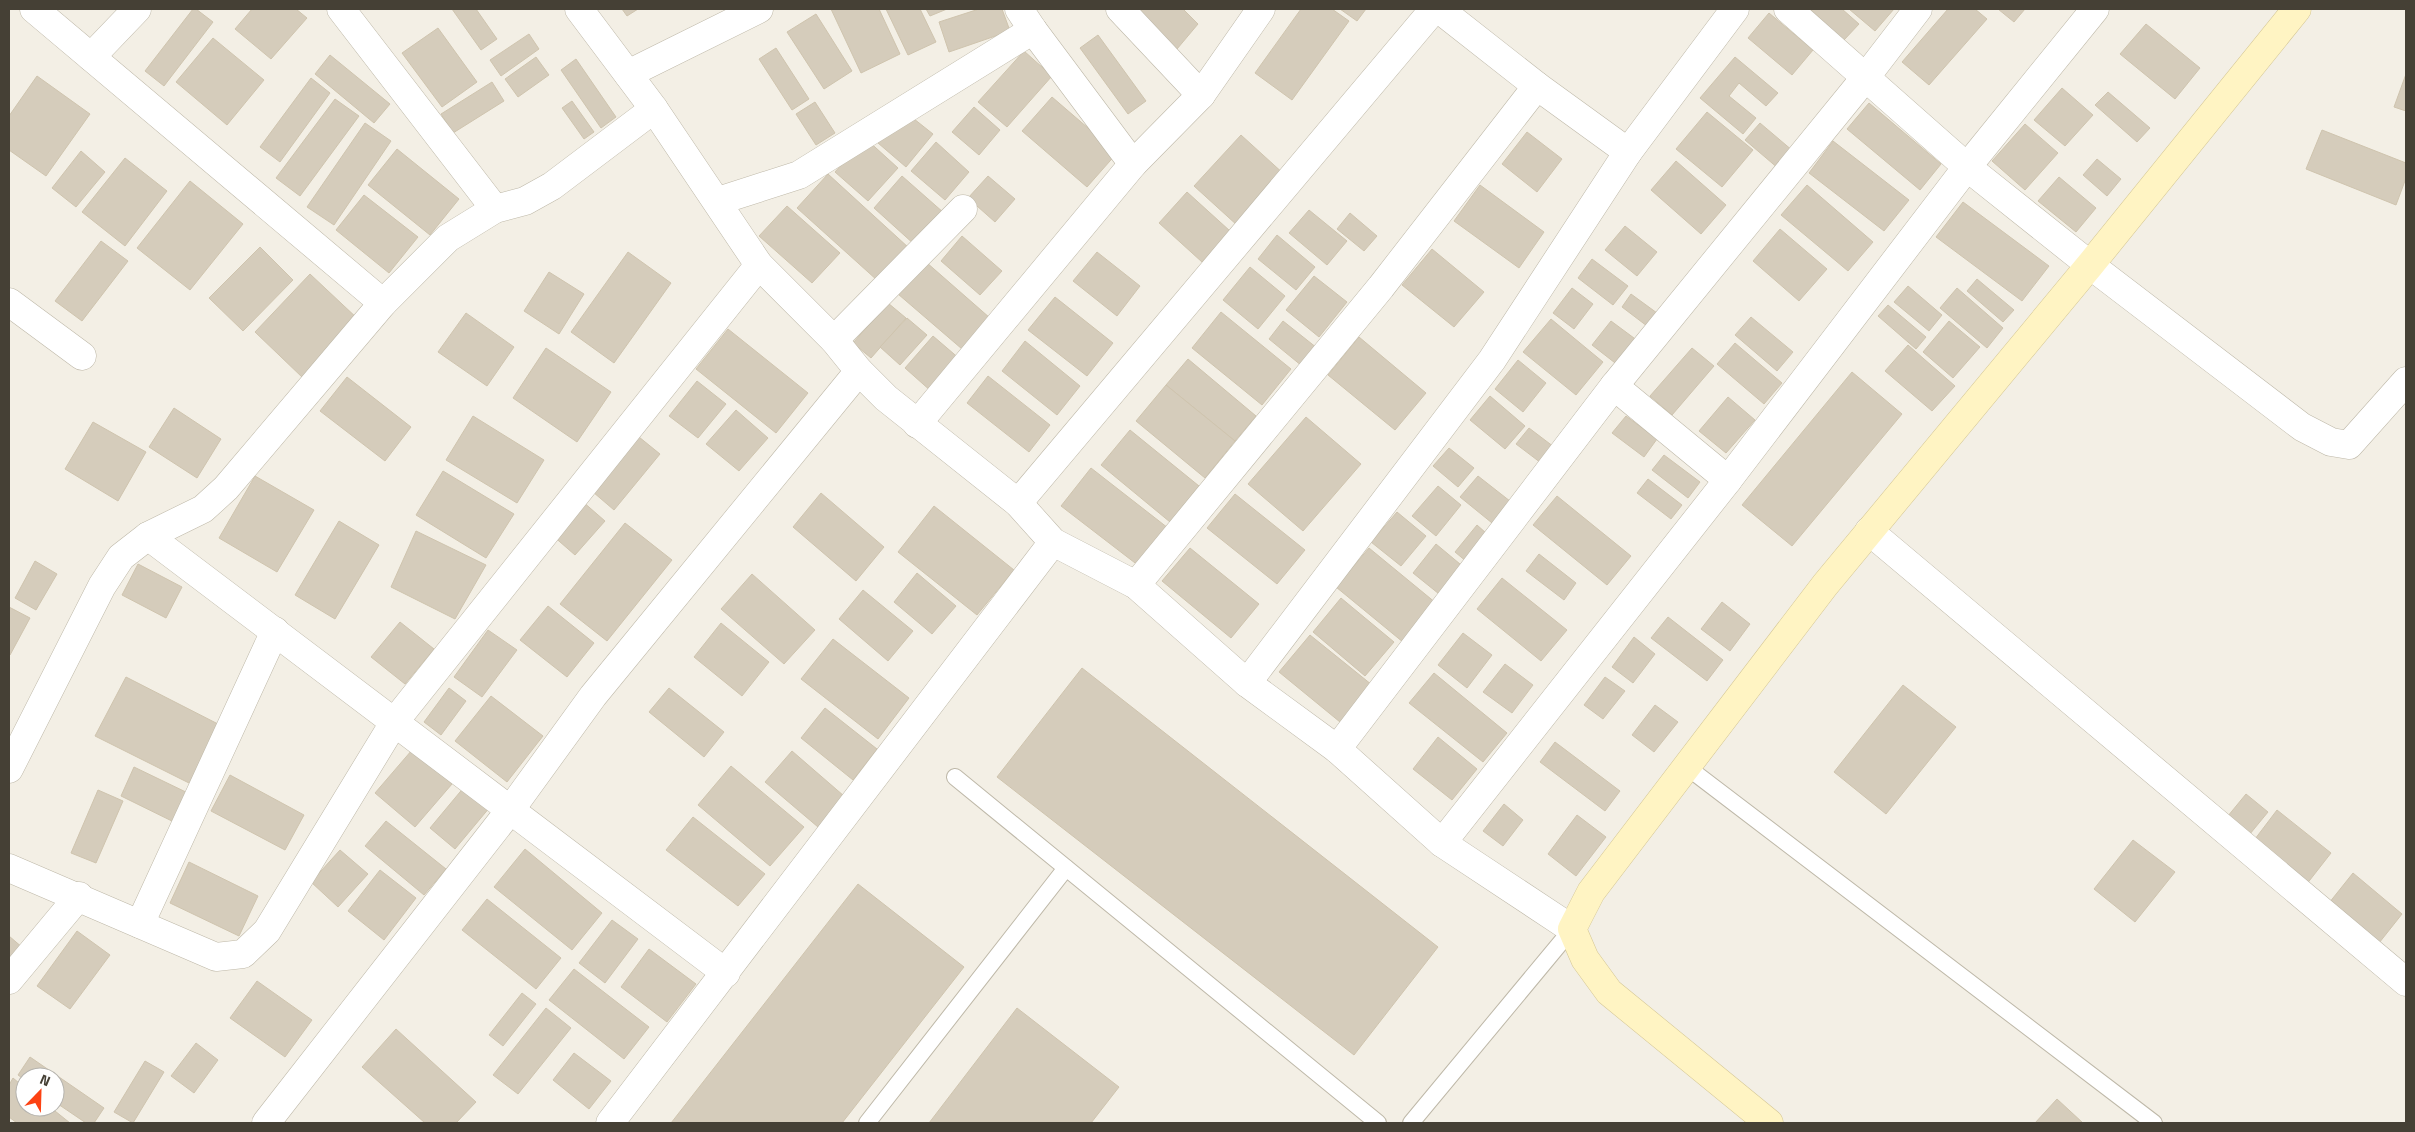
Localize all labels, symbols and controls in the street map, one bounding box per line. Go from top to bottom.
north arrow [15,1067,65,1117]
text: N [37,1068,54,1091]

